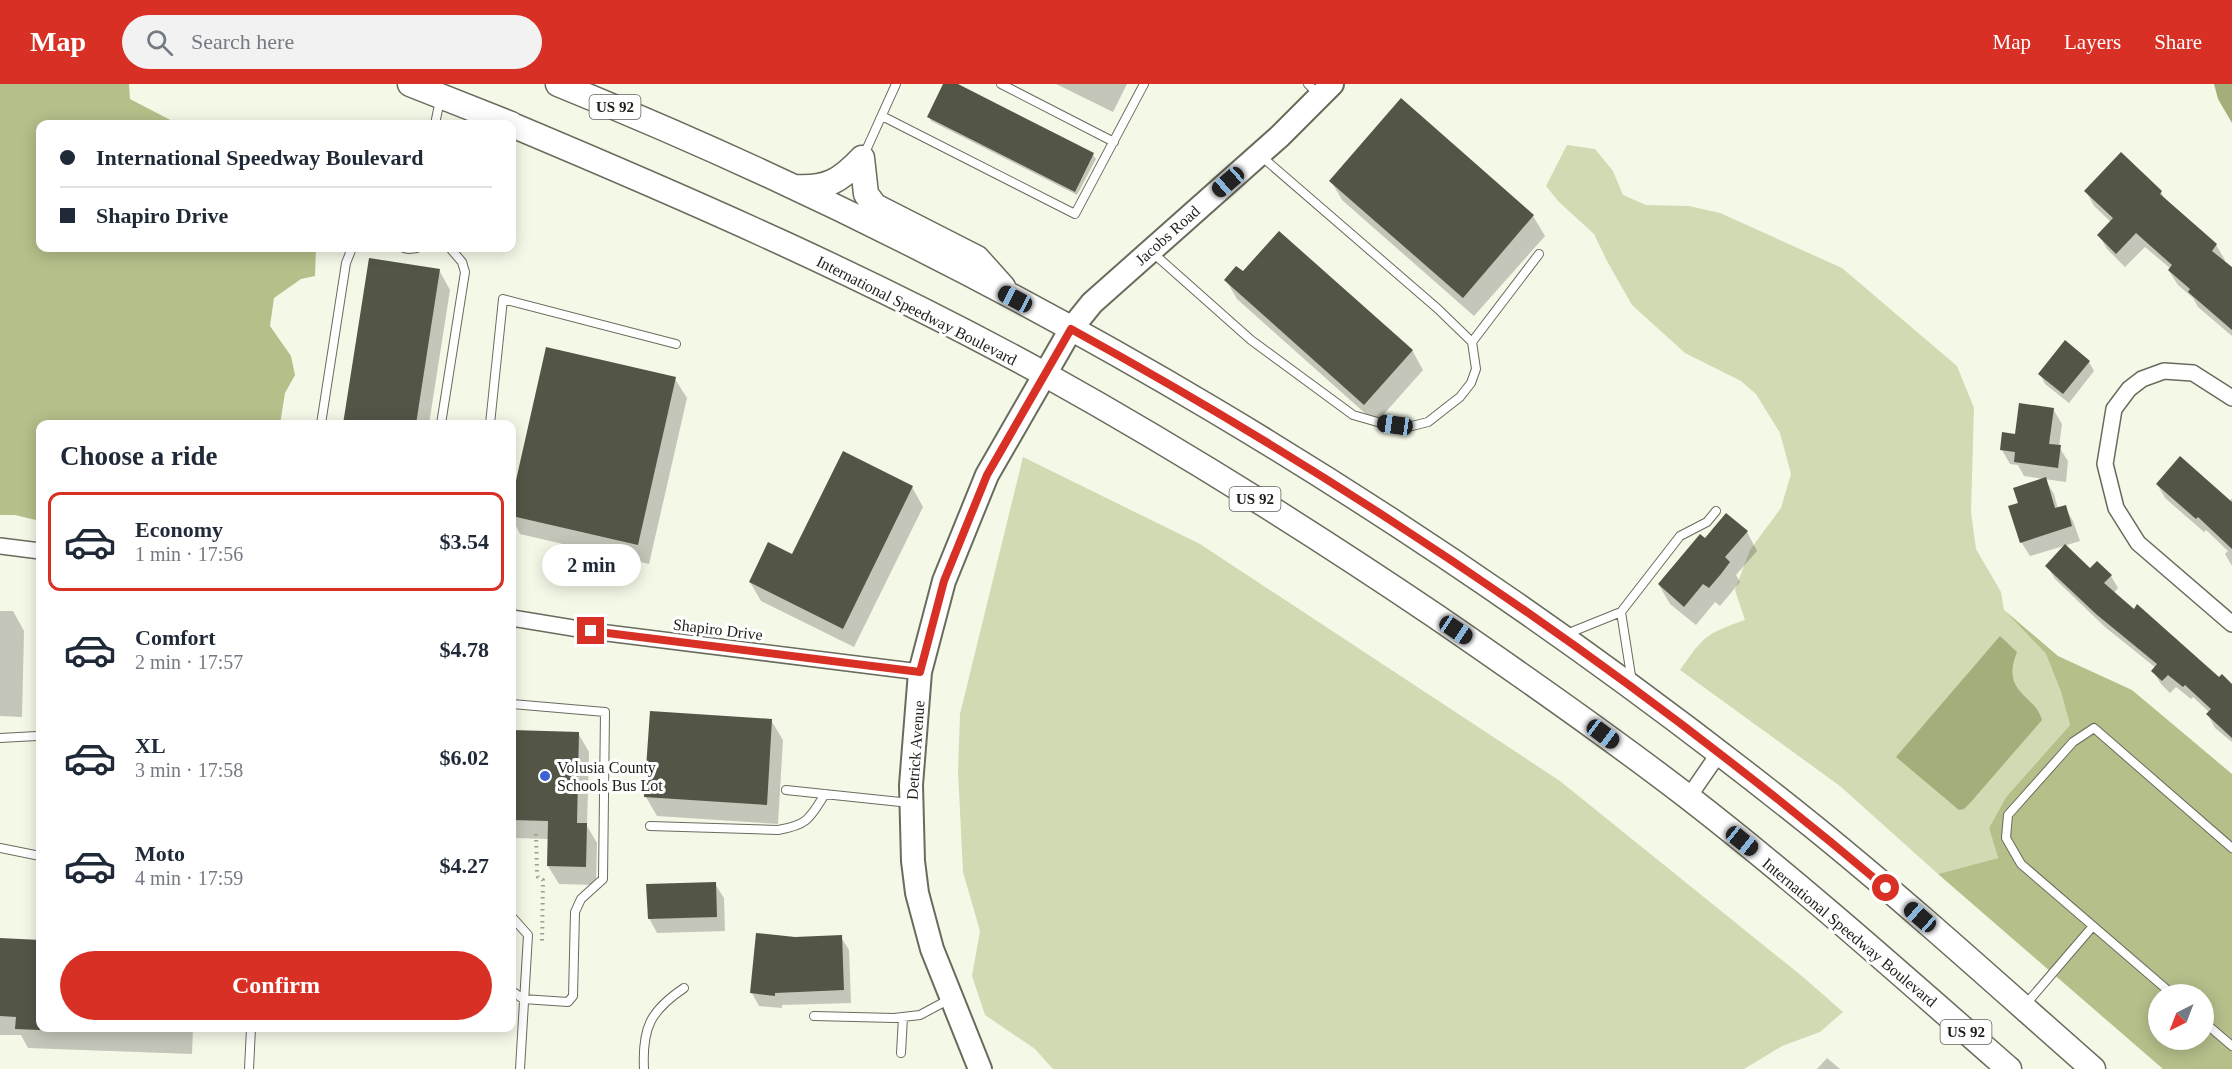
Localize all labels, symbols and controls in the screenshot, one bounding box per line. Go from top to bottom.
search box [122,15,542,69]
text: Map [30,26,86,57]
icon: search [143,26,176,59]
text: Search here [191,29,294,54]
text: Map [1993,30,2031,54]
text: Layers [2064,30,2121,54]
text: Share [2154,30,2202,54]
road number: US 92 [590,95,640,119]
text: International Speedway Boulevard [96,145,424,170]
car [1209,163,1247,201]
street label: Jacobs Road [1132,202,1203,269]
text: Shapiro Drive [96,203,228,228]
street label: International Speedway Boulevard [813,252,1020,369]
car [995,283,1035,315]
car [1376,414,1414,436]
text: Choose a ride [60,441,218,471]
road number: US 92 [1230,487,1280,511]
icon: car [63,515,117,569]
text: Economy [135,517,223,542]
text: $3.54 [440,529,489,554]
text: 1 min · 17:56 [135,543,243,565]
callout: 2 min [542,544,640,586]
text: 2 min [567,554,616,576]
car [1436,612,1476,648]
street label: Shapiro Drive [672,616,764,644]
route end [577,617,604,644]
icon: car [63,623,117,677]
text: Comfort [135,625,216,650]
text: $4.78 [440,637,489,662]
text: 2 min · 17:57 [135,651,243,673]
street label: Detrick Avenue [904,700,927,800]
car [1583,716,1623,752]
icon: car [63,731,117,785]
text: XL [135,733,166,758]
text: $6.02 [440,745,489,770]
text: 3 min · 17:58 [135,759,243,781]
place label: Volusia County Schools Bus Lot [557,759,663,794]
marker: Volusia County Schools Bus Lot [538,769,552,783]
car [1722,823,1762,859]
icon: car [63,839,117,893]
text: Moto [135,841,185,866]
text: $4.27 [440,853,489,878]
street label: International Speedway Boulevard [1758,854,1940,1011]
text: 4 min · 17:59 [135,867,243,889]
route start [1872,874,1899,901]
car [1901,898,1939,936]
button: Confirm [60,951,492,1020]
north arrow [2148,984,2214,1050]
map controls [2148,984,2214,1050]
road number: US 92 [1940,1020,1992,1044]

